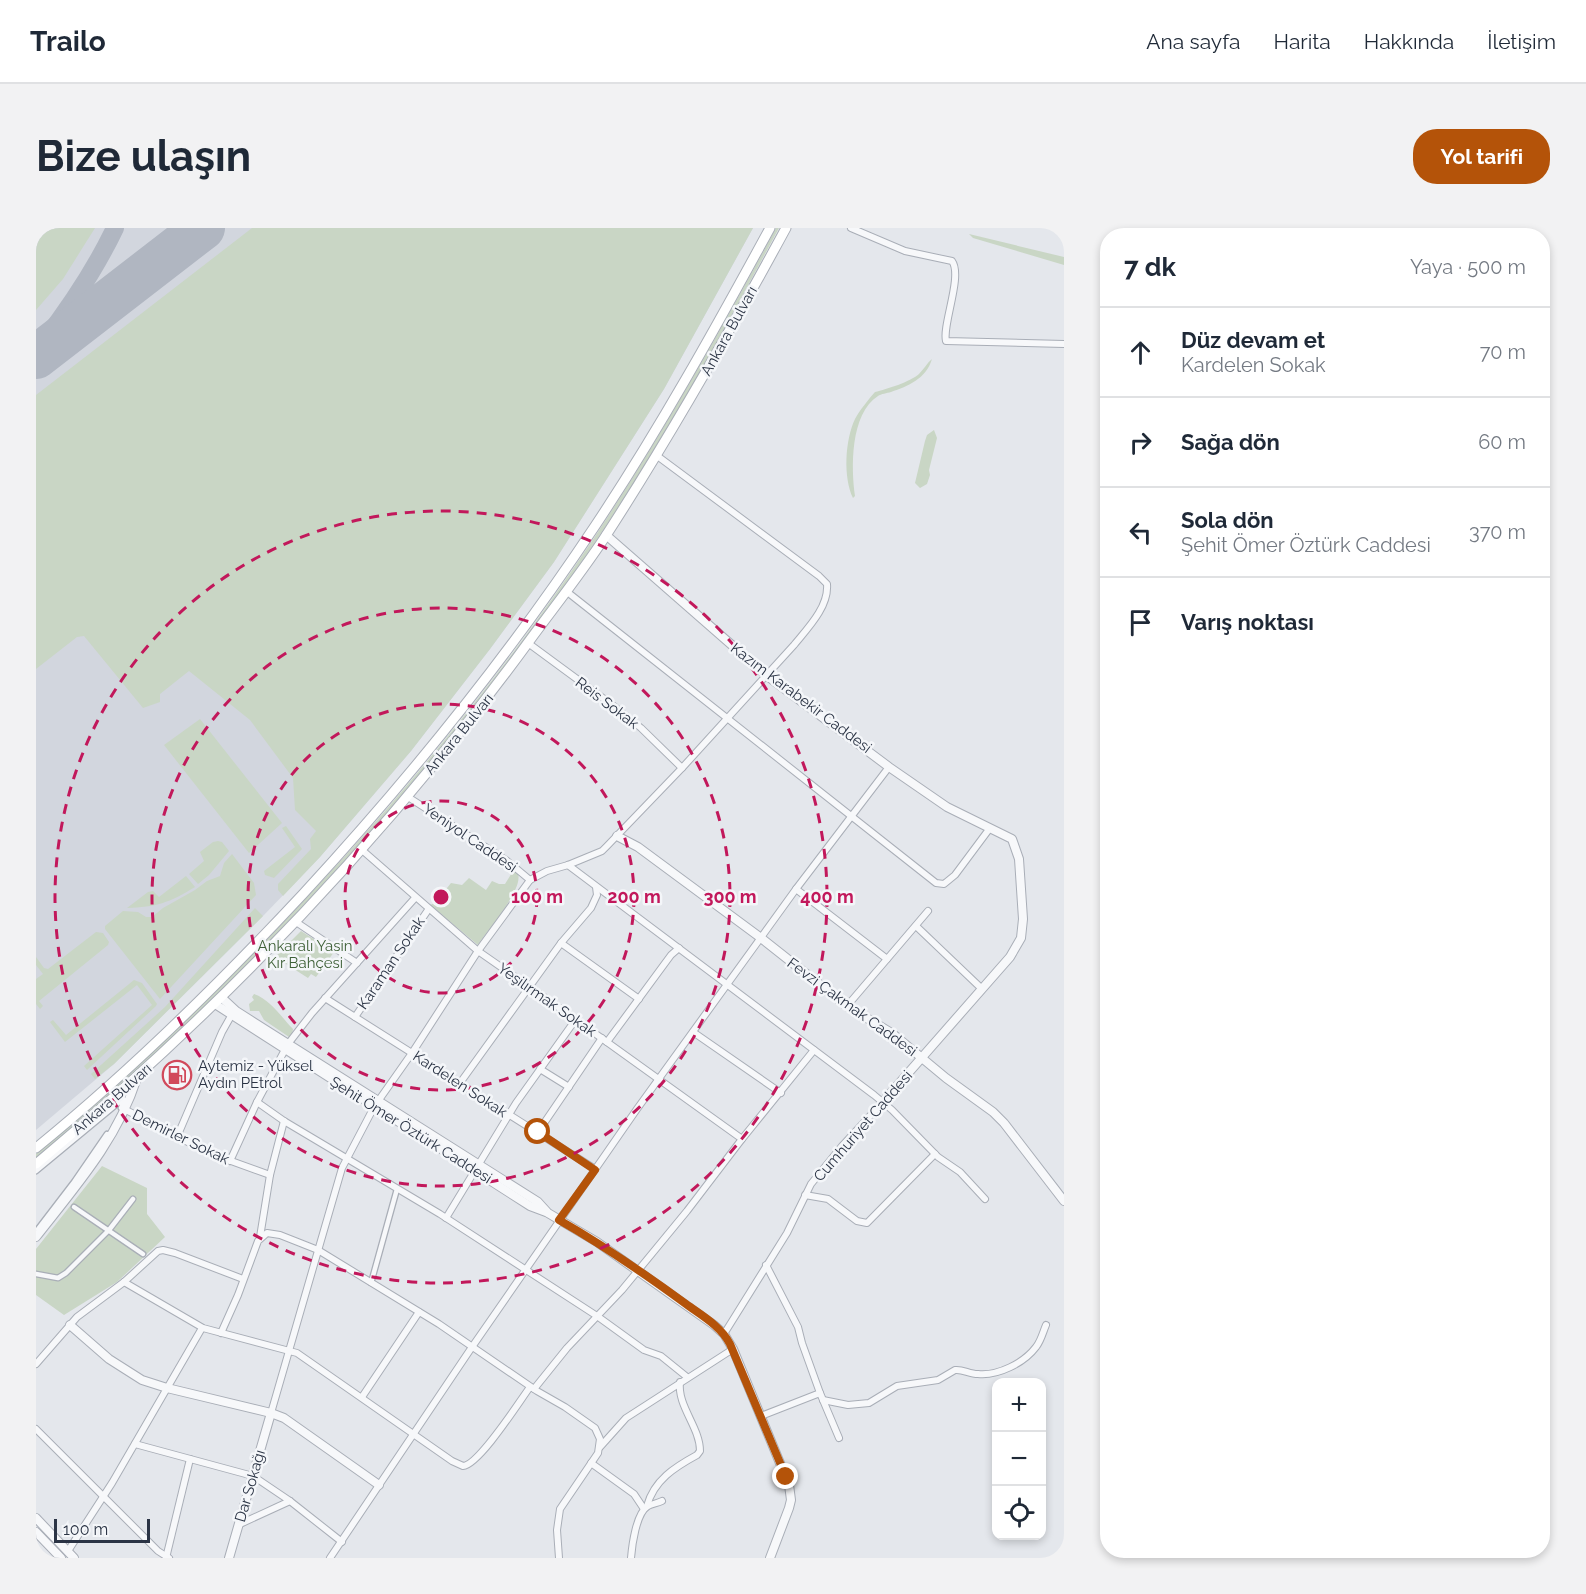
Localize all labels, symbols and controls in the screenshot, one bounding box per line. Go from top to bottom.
text: Trailo [30,25,106,58]
text: Ana sayfa [1146,29,1241,54]
text: Harita [1274,29,1331,54]
text: Hakkında [1364,29,1454,54]
text: İletişim [1487,29,1556,54]
button: Yol tarifi [1413,129,1550,184]
text: Bize ulaşın [36,132,251,181]
text: 7 dk [1124,252,1176,282]
text: Yaya · 500 m [1410,255,1526,279]
street label: Ankara Bulvarı [697,283,761,379]
text: Düz devam et [1181,327,1325,353]
icon: ahead [1124,336,1157,369]
text: 70 m [1480,340,1526,364]
text: Kardelen Sokak [1181,353,1326,377]
icon: right [1124,426,1157,459]
text: Sağa dön [1181,429,1280,455]
text: 60 m [1478,430,1526,454]
text: Sola dön [1181,507,1274,533]
icon: left [1124,516,1157,549]
text: 370 m [1469,520,1526,544]
text: Şehit Ömer Öztürk Caddesi [1181,533,1431,557]
icon: arrive [1124,606,1157,639]
text: Varış noktası [1181,609,1314,635]
street label: Kazım Karabekir Caddesi [727,639,875,757]
street label: Reis Sokak [572,673,642,733]
street label: Ankara Bulvarı [421,690,497,778]
street label: Yeniyol Caddesi [419,800,521,876]
text: 100 m [511,886,563,907]
text: 200 m [607,886,661,907]
text: 300 m [703,886,757,907]
text: 400 m [800,886,854,907]
centre of rings [431,887,451,907]
street label: Karaman Sokak [353,913,429,1013]
park label: Ankaralı Yasin Kır Bahçesi [258,937,352,972]
street label: Fevzi Çakmak Caddesi [784,954,920,1060]
street label: Yeşilırmak Sokak [494,959,600,1041]
street label: Kardelen Sokak [410,1047,510,1121]
place label: Aytemiz - Yüksel Aydın PEtrol [198,1057,314,1092]
fuel station icon: Aytemiz - Yüksel Aydın PEtrol [161,1059,193,1091]
street label: Ankara Bulvarı [69,1060,155,1138]
street label: Cumhuriyet Caddesi [810,1067,916,1185]
street label: Şehit Ömer Öztürk Caddesi [327,1072,496,1187]
street label: Demirler Sokak [130,1106,232,1168]
route start [524,1118,550,1144]
map controls [992,1378,1046,1540]
button: + [992,1378,1046,1432]
button: − [992,1432,1046,1486]
street label: Dar Sokağı [231,1448,269,1524]
route end [772,1463,798,1489]
button: locate [992,1486,1046,1540]
scale bar [54,1516,150,1544]
text: 100 m [63,1520,108,1539]

